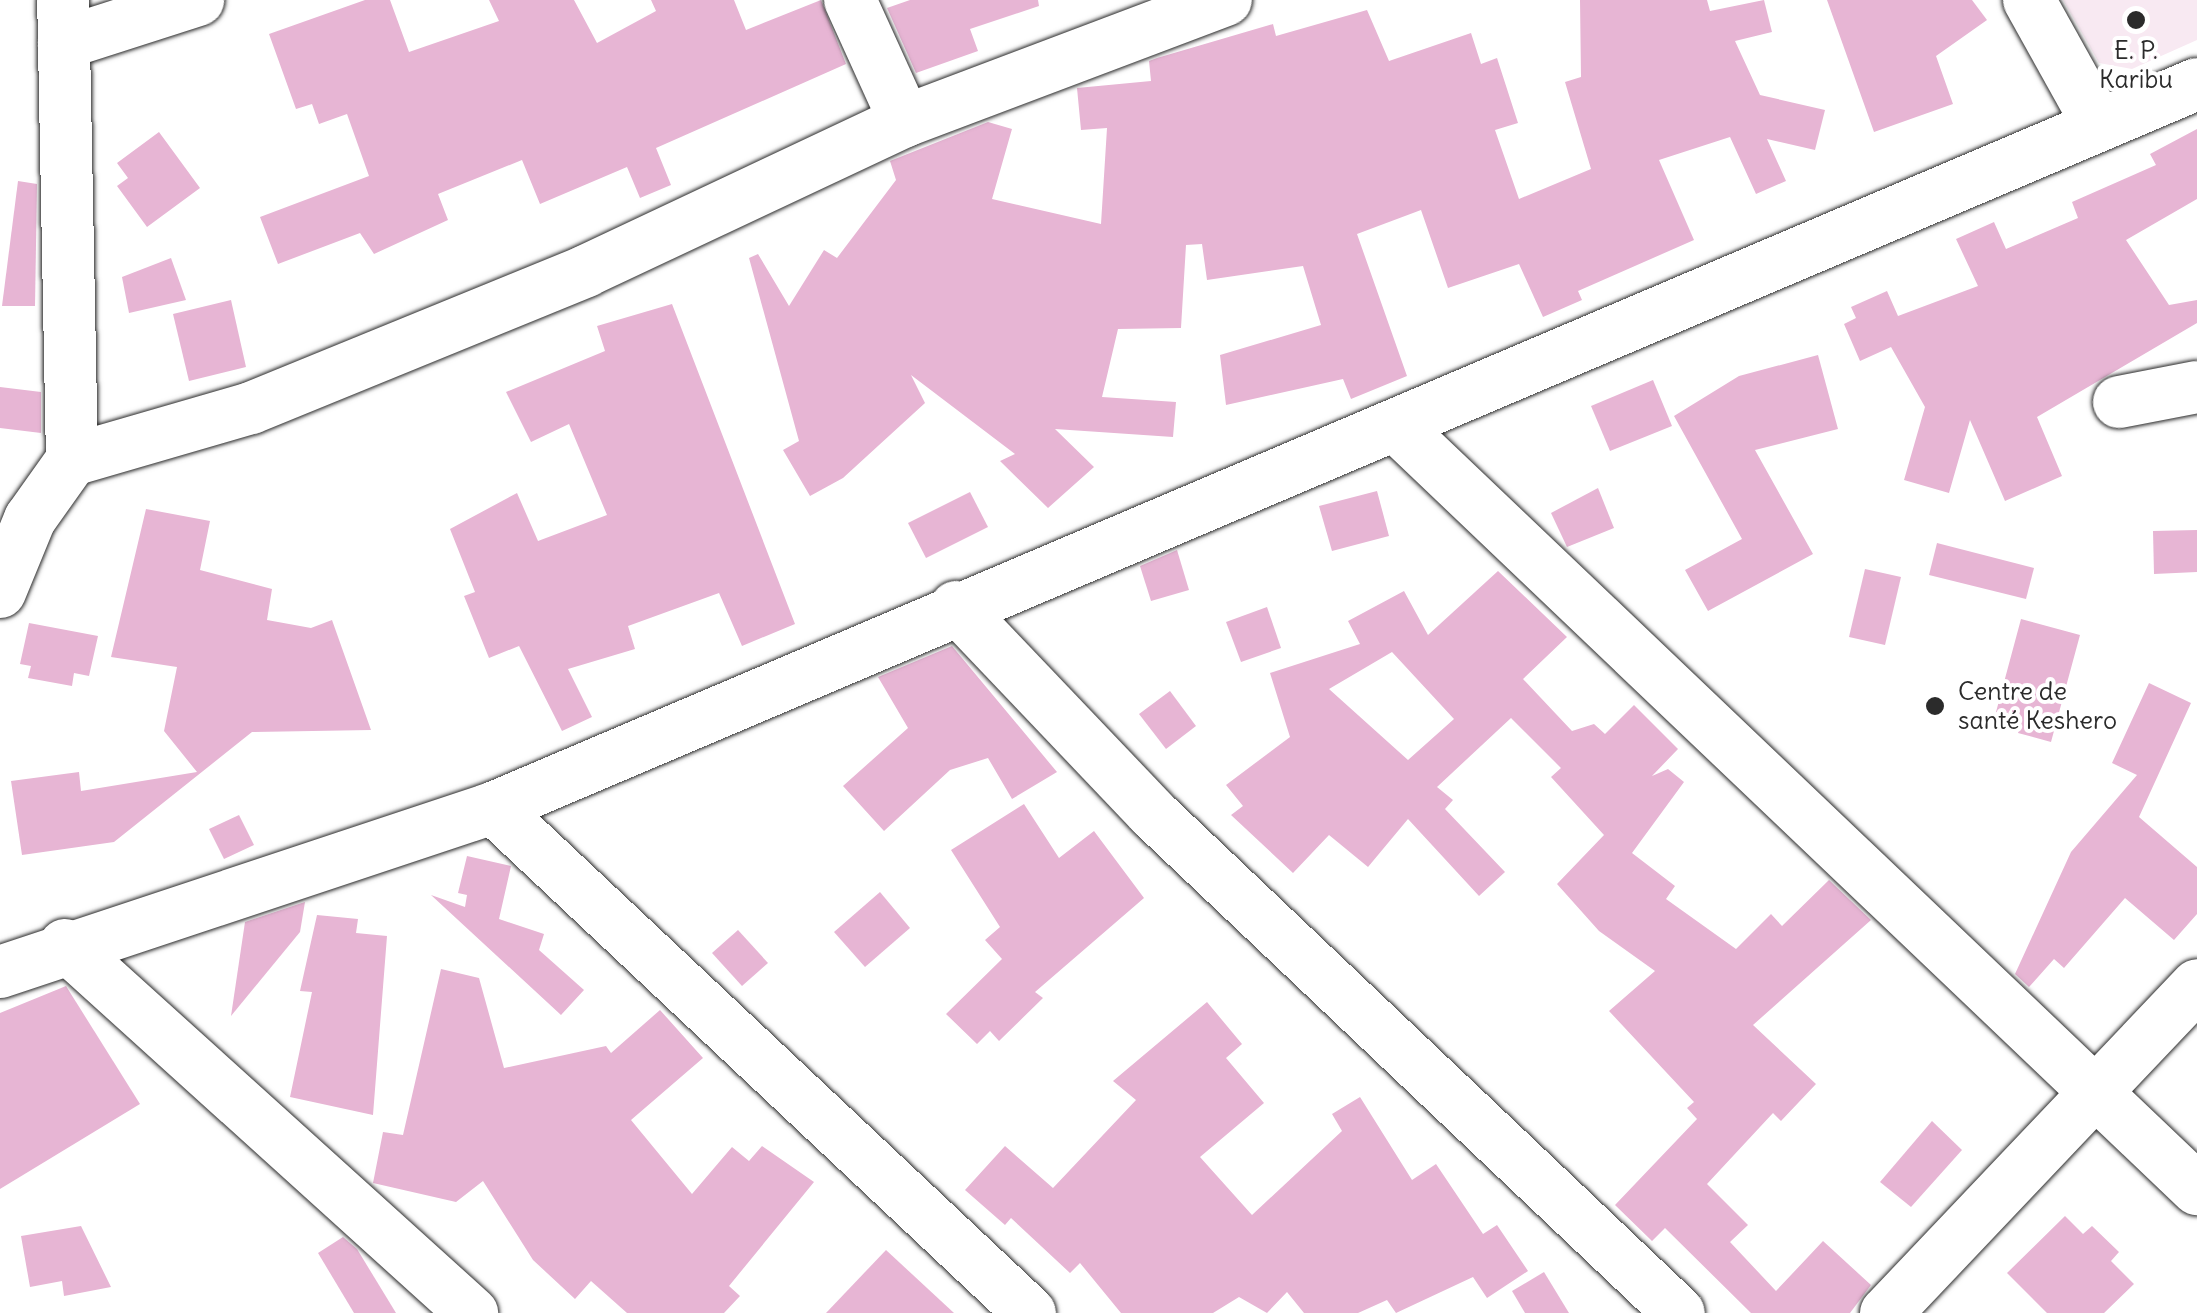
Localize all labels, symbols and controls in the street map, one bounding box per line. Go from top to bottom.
marker: E. P. Karibu [2125,9,2147,31]
place label: E. P. Karibu [2099,36,2173,95]
place label: Centre de santé Keshero [1958,677,2117,736]
marker: Centre de santé Keshero [1922,693,1948,719]

